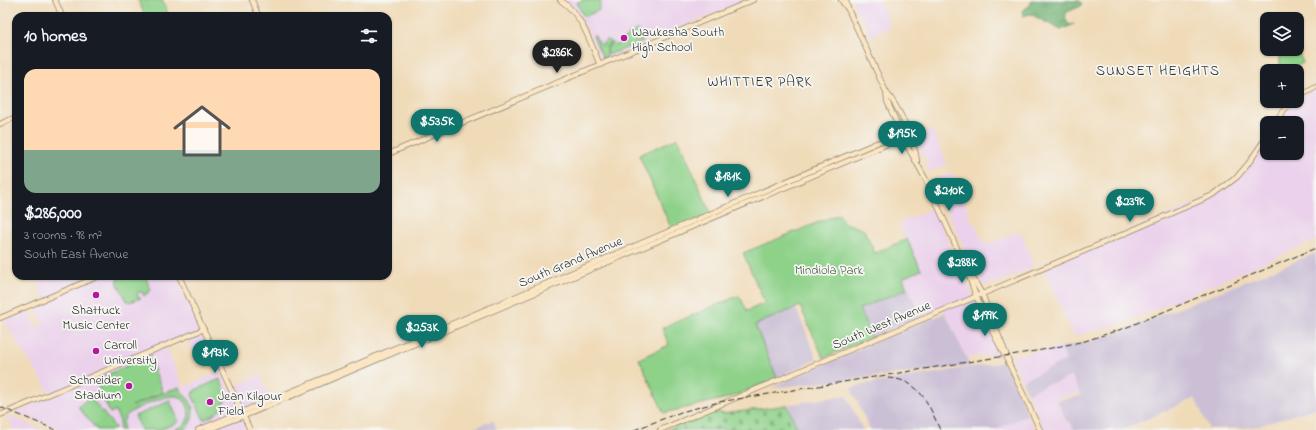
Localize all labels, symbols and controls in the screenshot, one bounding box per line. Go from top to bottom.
map controls [1260,12,1304,160]
button: layers [1260,12,1304,56]
place label: Waukesha South High School [632,23,724,58]
text: 10 homes [24,24,87,49]
icon: filters [358,25,380,47]
marker: Waukesha South High School [619,33,629,43]
pin: $286K [529,40,585,74]
text: $286K [541,43,573,62]
district label: SUNSET HEIGHTS [1096,61,1220,82]
button: + [1260,64,1304,108]
district label: WHITTIER PARK [708,72,812,93]
icon: home [166,95,238,167]
pin: $535K [409,109,465,143]
text: $535K [420,112,454,131]
button: − [1260,116,1304,160]
pin: $195K [874,121,930,155]
text: $195K [887,124,917,143]
pin: $181K [700,164,756,198]
text: $181K [714,167,742,186]
pin: $210K [921,178,977,212]
text: $210K [934,181,964,200]
pin: $239K [1102,189,1158,223]
text: $239K [1115,192,1145,211]
text: $286,000 [24,201,82,226]
text: 3 rooms · 98 m² [24,226,102,245]
street label: South Grand Avenue [516,232,626,293]
text: South East Avenue [24,245,128,264]
pin: $288K [934,250,990,284]
text: $288K [947,253,977,272]
park label: Mindiola Park [795,261,864,280]
marker: Shattuck Music Center [91,290,101,300]
street label: South West Avenue [829,296,934,355]
place label: Shattuck Music Center [63,301,130,335]
pin: $199K [957,303,1013,337]
text: $199K [972,306,998,325]
pin: $253K [394,315,450,349]
text: $253K [405,318,439,337]
place label: Carroll University [104,336,157,371]
pin: $193K [187,340,243,374]
text: $193K [201,343,229,362]
marker: Carroll University [91,346,101,356]
place label: Schneider Stadium [69,371,122,405]
marker: Schneider Stadium [124,381,134,391]
place label: Jean Kilgour Field [217,387,283,421]
marker: Jean Kilgour Field [205,397,215,407]

